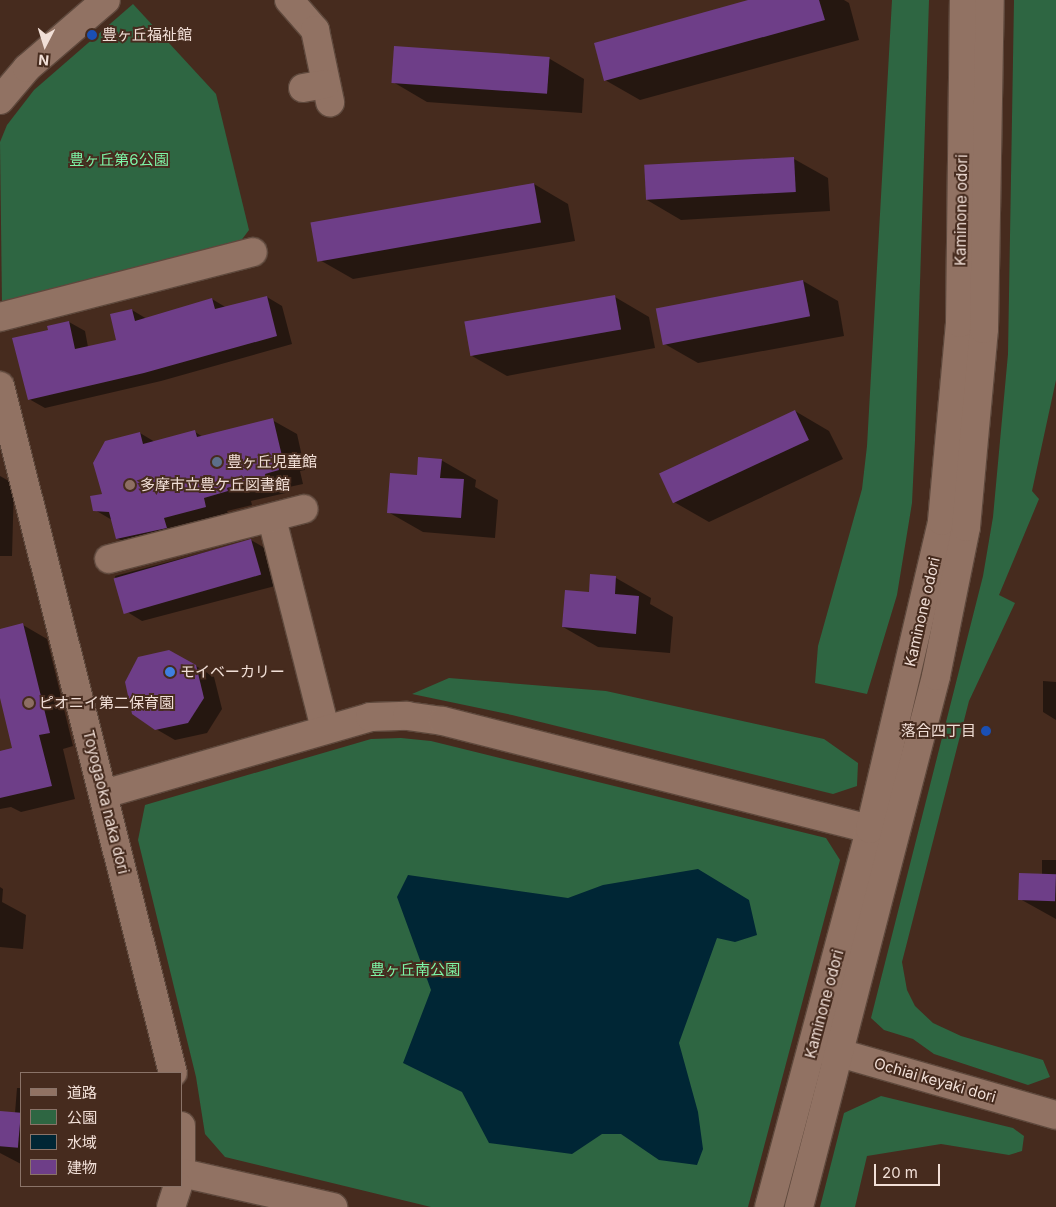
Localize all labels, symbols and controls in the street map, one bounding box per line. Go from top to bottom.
north arrow [20,20,70,70]
place label: 豊ヶ丘福祉館 [102,26,192,44]
marker: 豊ヶ丘福祉館 [86,29,98,41]
text: N [38,52,50,69]
park label: 豊ヶ丘第6公園 [69,151,169,169]
street label: Kaminone odori [951,154,971,266]
place label: 豊ヶ丘児童館 [227,453,317,471]
marker: 豊ヶ丘児童館 [211,456,223,468]
place label: 多摩市立豊ケ丘図書館 [140,476,290,494]
marker: 多摩市立豊ケ丘図書館 [124,479,136,491]
street label: Kaminone odori [901,556,943,668]
place label: モイベーカリー [180,663,285,681]
marker: モイベーカリー [164,666,176,678]
place label: ピオニイ第二保育園 [39,694,174,712]
marker: ピオニイ第二保育園 [23,697,35,709]
place label: 落合四丁目 [901,722,976,740]
marker: 落合四丁目 [980,725,992,737]
street label: Toyogaoka naka dori [79,728,133,876]
street label: Kaminone odori [801,948,847,1060]
park label: 豊ヶ丘南公園 [370,961,460,979]
street label: Ochiai keyaki dori [872,1054,998,1106]
legend [20,1072,182,1187]
text: 道路 [67,1083,97,1102]
text: 公園 [67,1108,97,1127]
text: 水域 [67,1133,97,1152]
scale bar [876,1154,942,1186]
text: 建物 [67,1158,97,1177]
text: 20 m [882,1163,918,1182]

